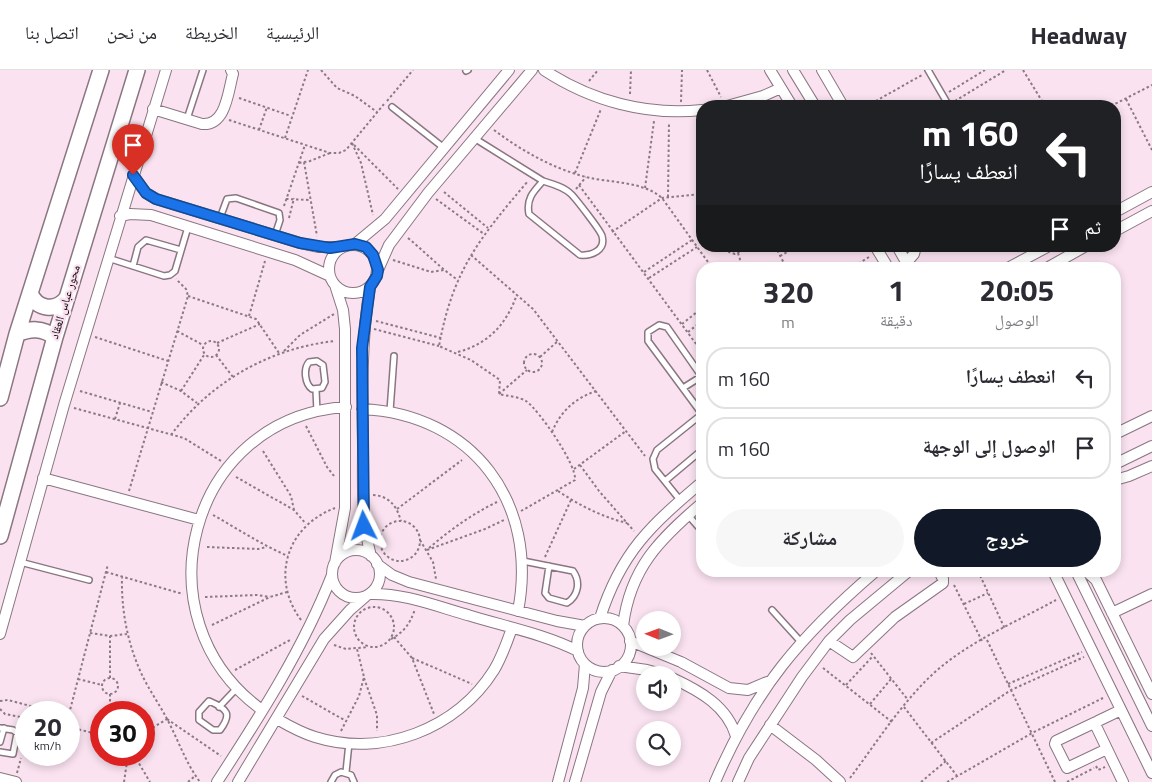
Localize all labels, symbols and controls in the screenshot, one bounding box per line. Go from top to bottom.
text: Headway [1031,17,1127,53]
text: اتصل بنا [25,19,79,46]
text: من نحن [107,19,157,46]
text: الخريطة [185,19,238,46]
text: الرئيسية [266,19,319,46]
text: 160 m [922,106,1018,160]
icon: left [1036,120,1101,185]
pin [112,124,154,175]
icon: arrive [119,131,147,159]
text: انعطف يسارًا [920,154,1018,188]
text: ثم [1084,212,1101,241]
icon: arrive [1046,215,1074,243]
street label: محور عباس العقاد [44,262,85,341]
text: 1 [888,267,905,313]
text: 20:05 [979,267,1054,313]
text: 320 [763,269,813,315]
text: دقيقة [880,308,913,332]
text: الوصول [995,308,1039,332]
text: m [781,310,795,334]
text: انعطف يسارًا [966,361,1056,390]
text: 160 m [718,364,770,393]
icon: left [1071,364,1099,392]
text: الوصول إلى الوجهة [923,431,1056,460]
text: 160 m [718,434,770,463]
icon: arrive [1071,434,1099,462]
position arrow [337,499,389,551]
button: مشاركة [716,509,904,567]
button: خروج [914,509,1101,567]
north arrow [636,611,681,656]
map controls [636,611,681,766]
button: sound [636,666,681,711]
speed limit sign: 30 [90,701,155,766]
text: 20 [33,708,62,746]
button: search [636,721,681,766]
text: km/h [34,736,61,755]

